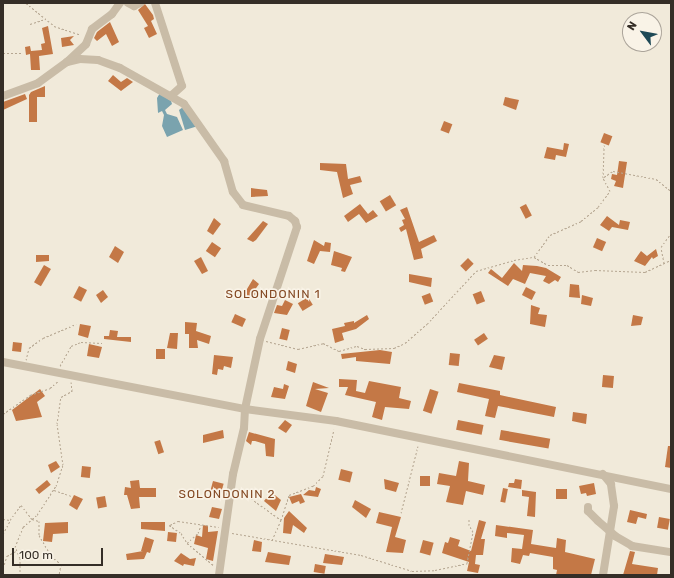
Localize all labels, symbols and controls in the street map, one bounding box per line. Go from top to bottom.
north arrow [622,12,662,52]
text: N [625,19,640,33]
district label: SOLONDONIN 1 [225,288,321,302]
district label: SOLONDONIN 2 [178,488,276,502]
scale bar [14,540,105,566]
text: 100 m [19,548,53,562]

